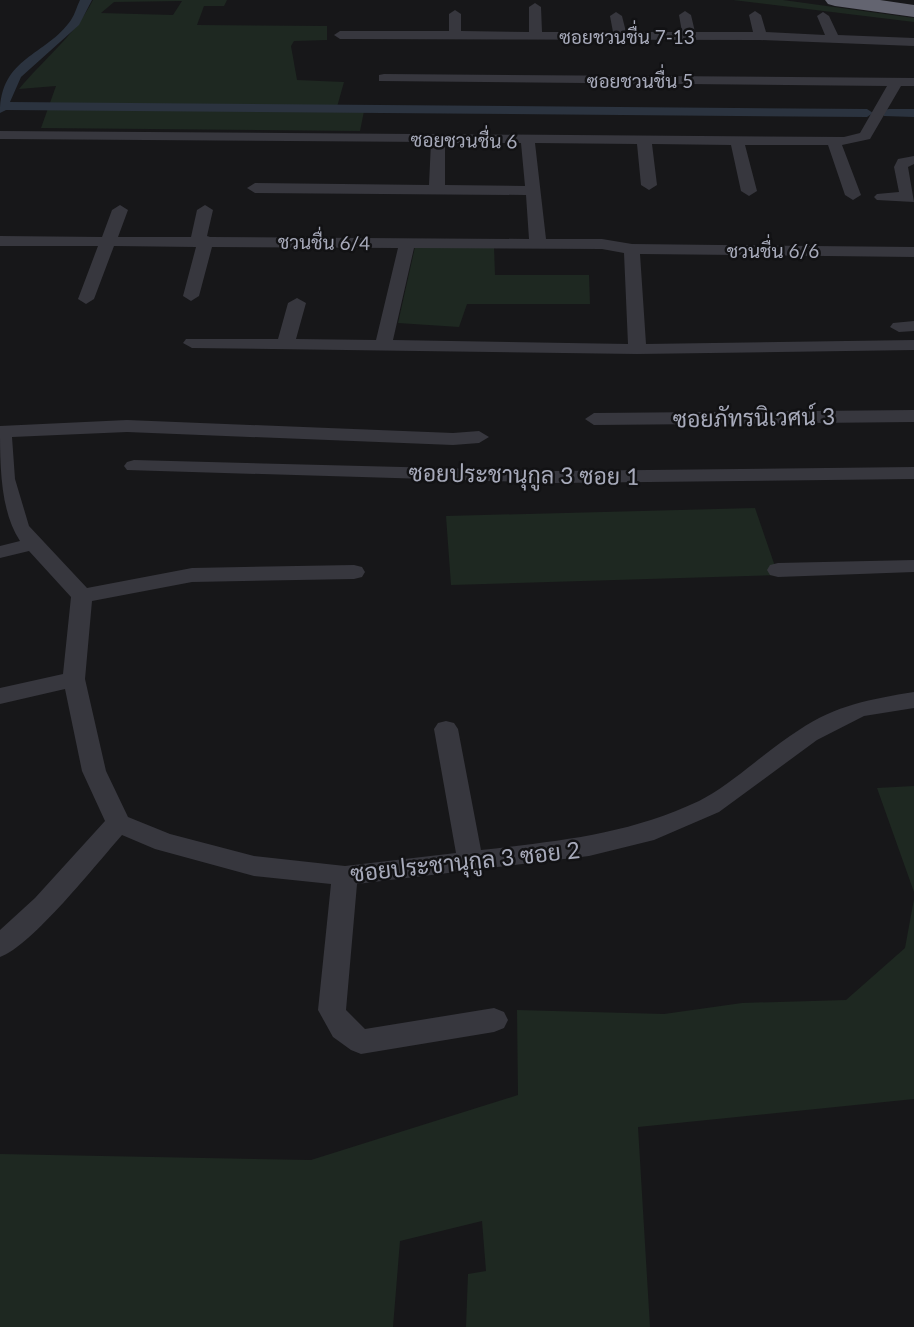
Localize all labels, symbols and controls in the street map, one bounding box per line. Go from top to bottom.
street label: ซอยชวนชื่น 7-13 [559,20,695,48]
street label: ซอยชวนชื่น 5 [587,64,693,92]
street label: ซอยชวนชื่น 6 [411,123,518,152]
street label: ชวนชื่น 6/4 [278,225,371,254]
street label: ชวนชื่น 6/6 [727,234,819,262]
street label: ซอยภัทรนิเวศน์ 3 [672,401,835,432]
street label: ซอยประชานุกูล 3 ซอย 1 [408,458,640,494]
street label: ซอยประชานุกูล 3 ซอย 2 [349,835,582,891]

